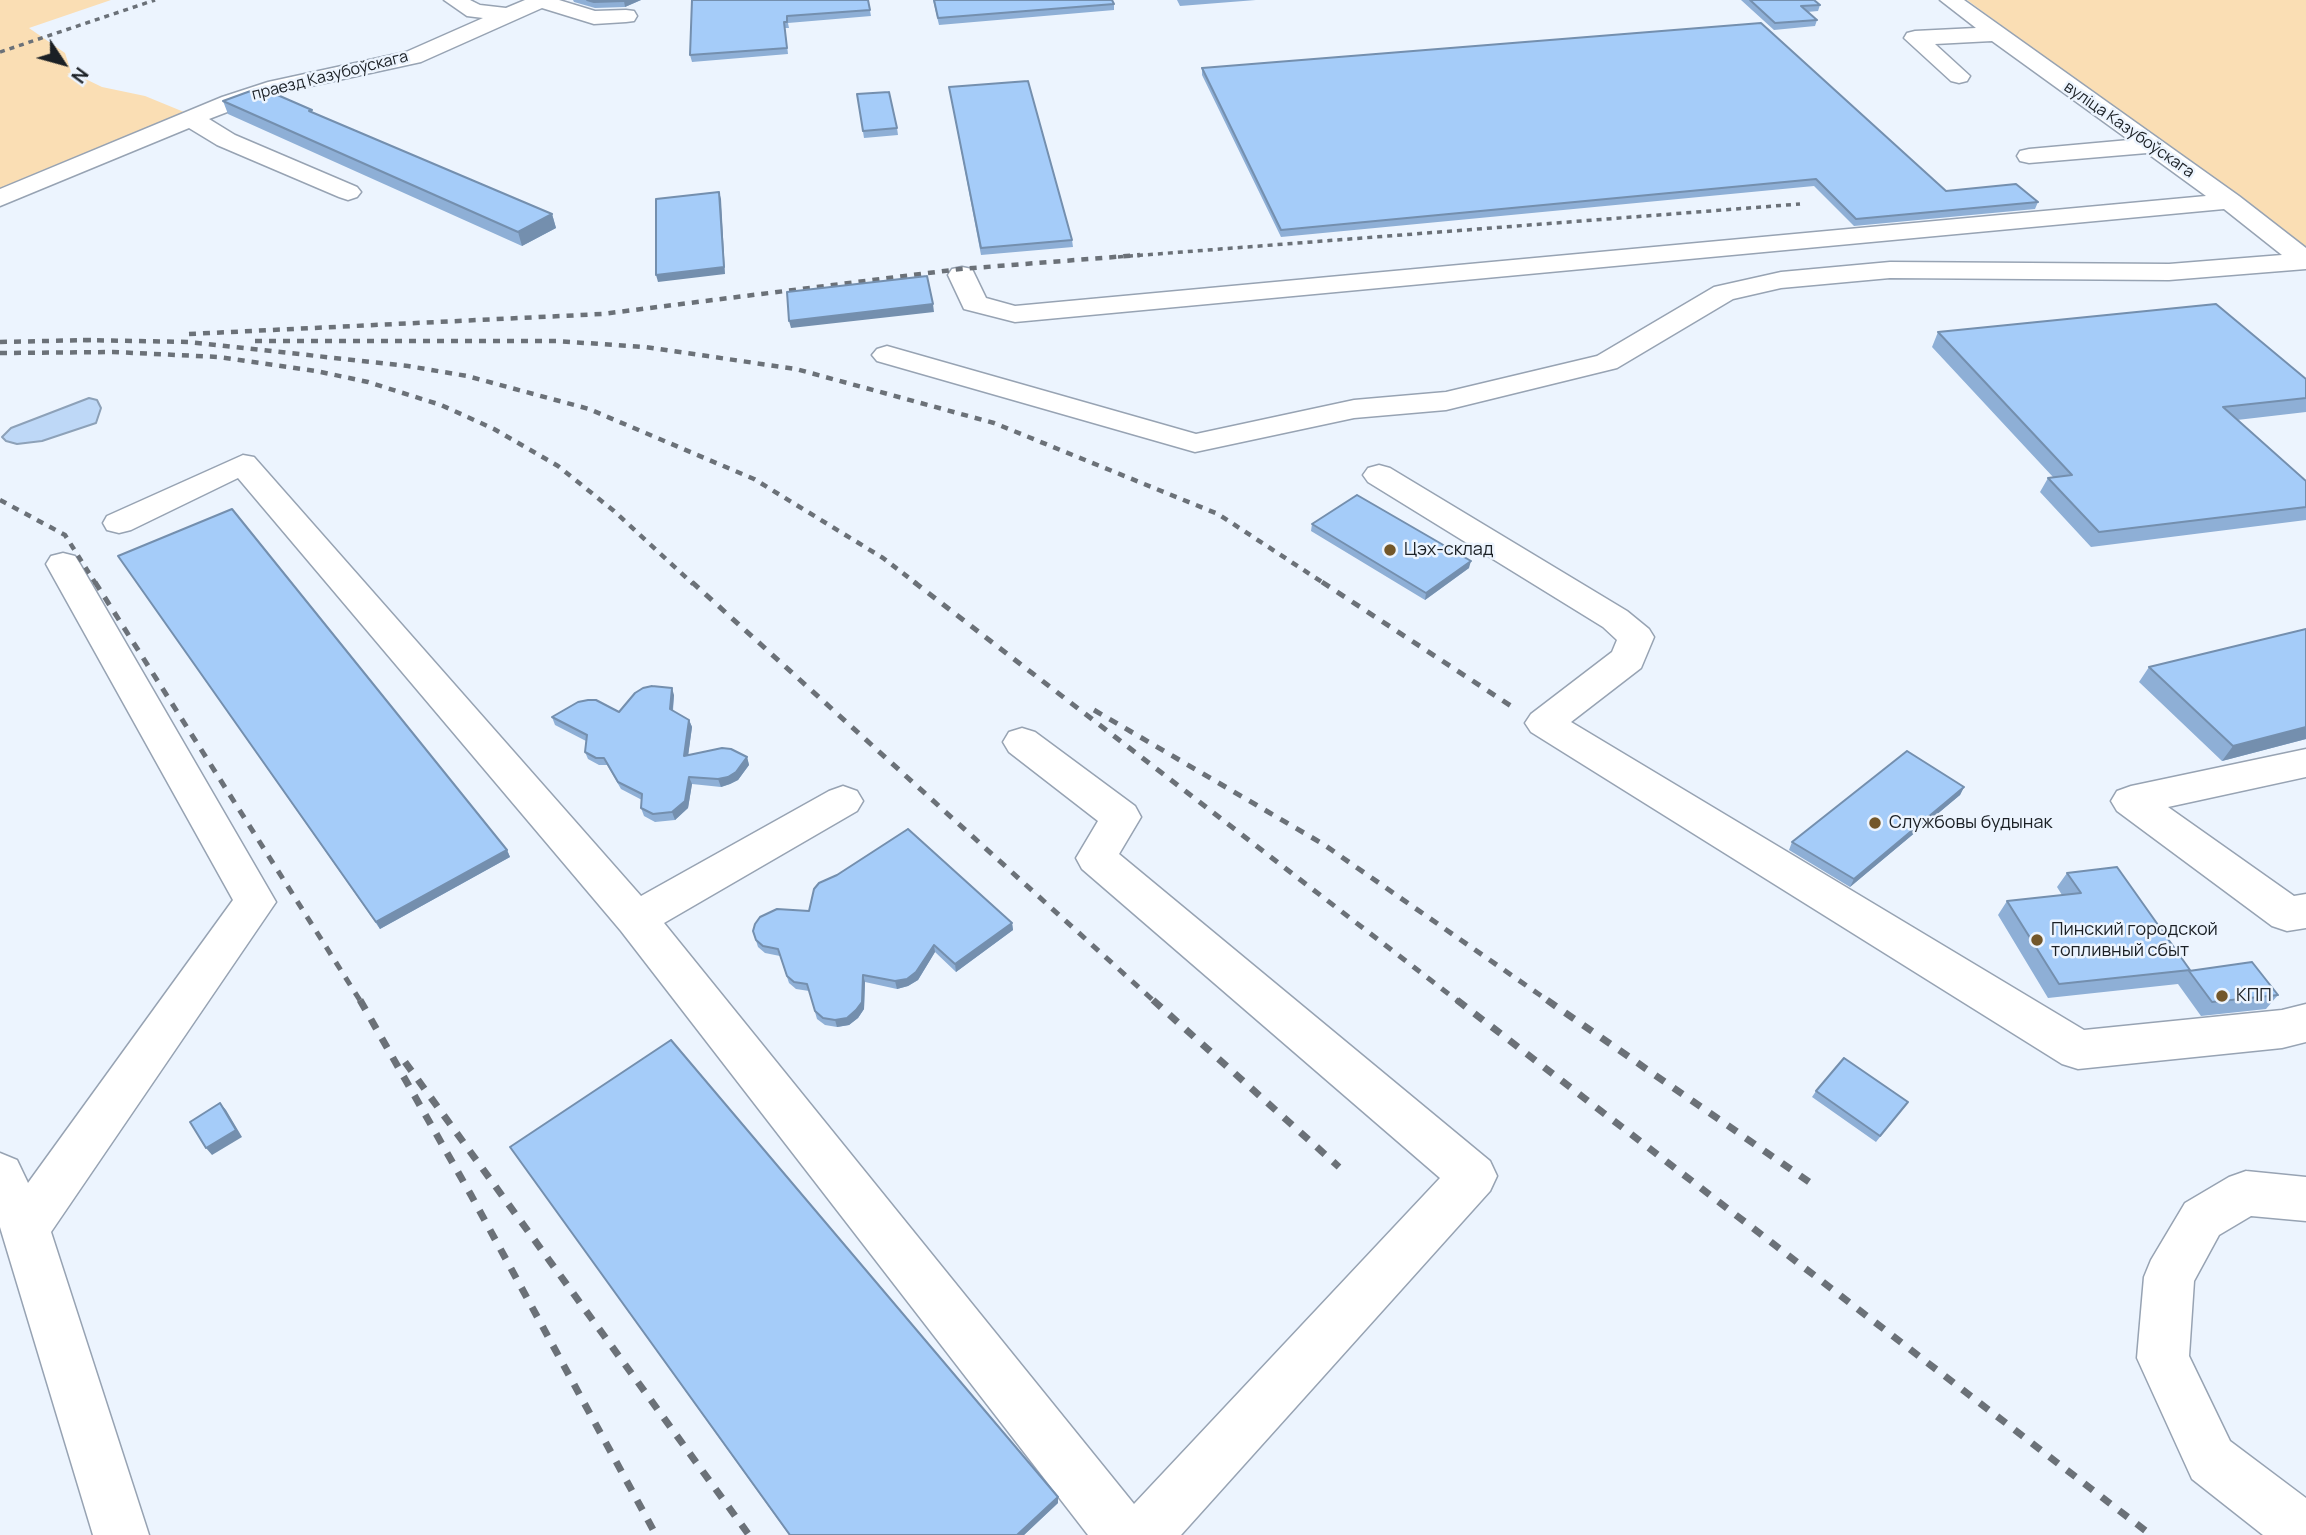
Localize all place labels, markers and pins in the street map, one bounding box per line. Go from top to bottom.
place label: Цэх-склад [1404,539,1494,561]
marker: Цэх-склад [1382,542,1398,558]
place label: Службовы будынак [1889,812,2052,834]
marker: Службовы будынак [1867,815,1883,831]
place label: Пинский городской топливный сбыт [2051,919,2218,962]
marker: Пинский городской топливный сбыт [2029,932,2045,948]
place label: КПП [2236,985,2272,1007]
marker: КПП [2214,988,2230,1004]

